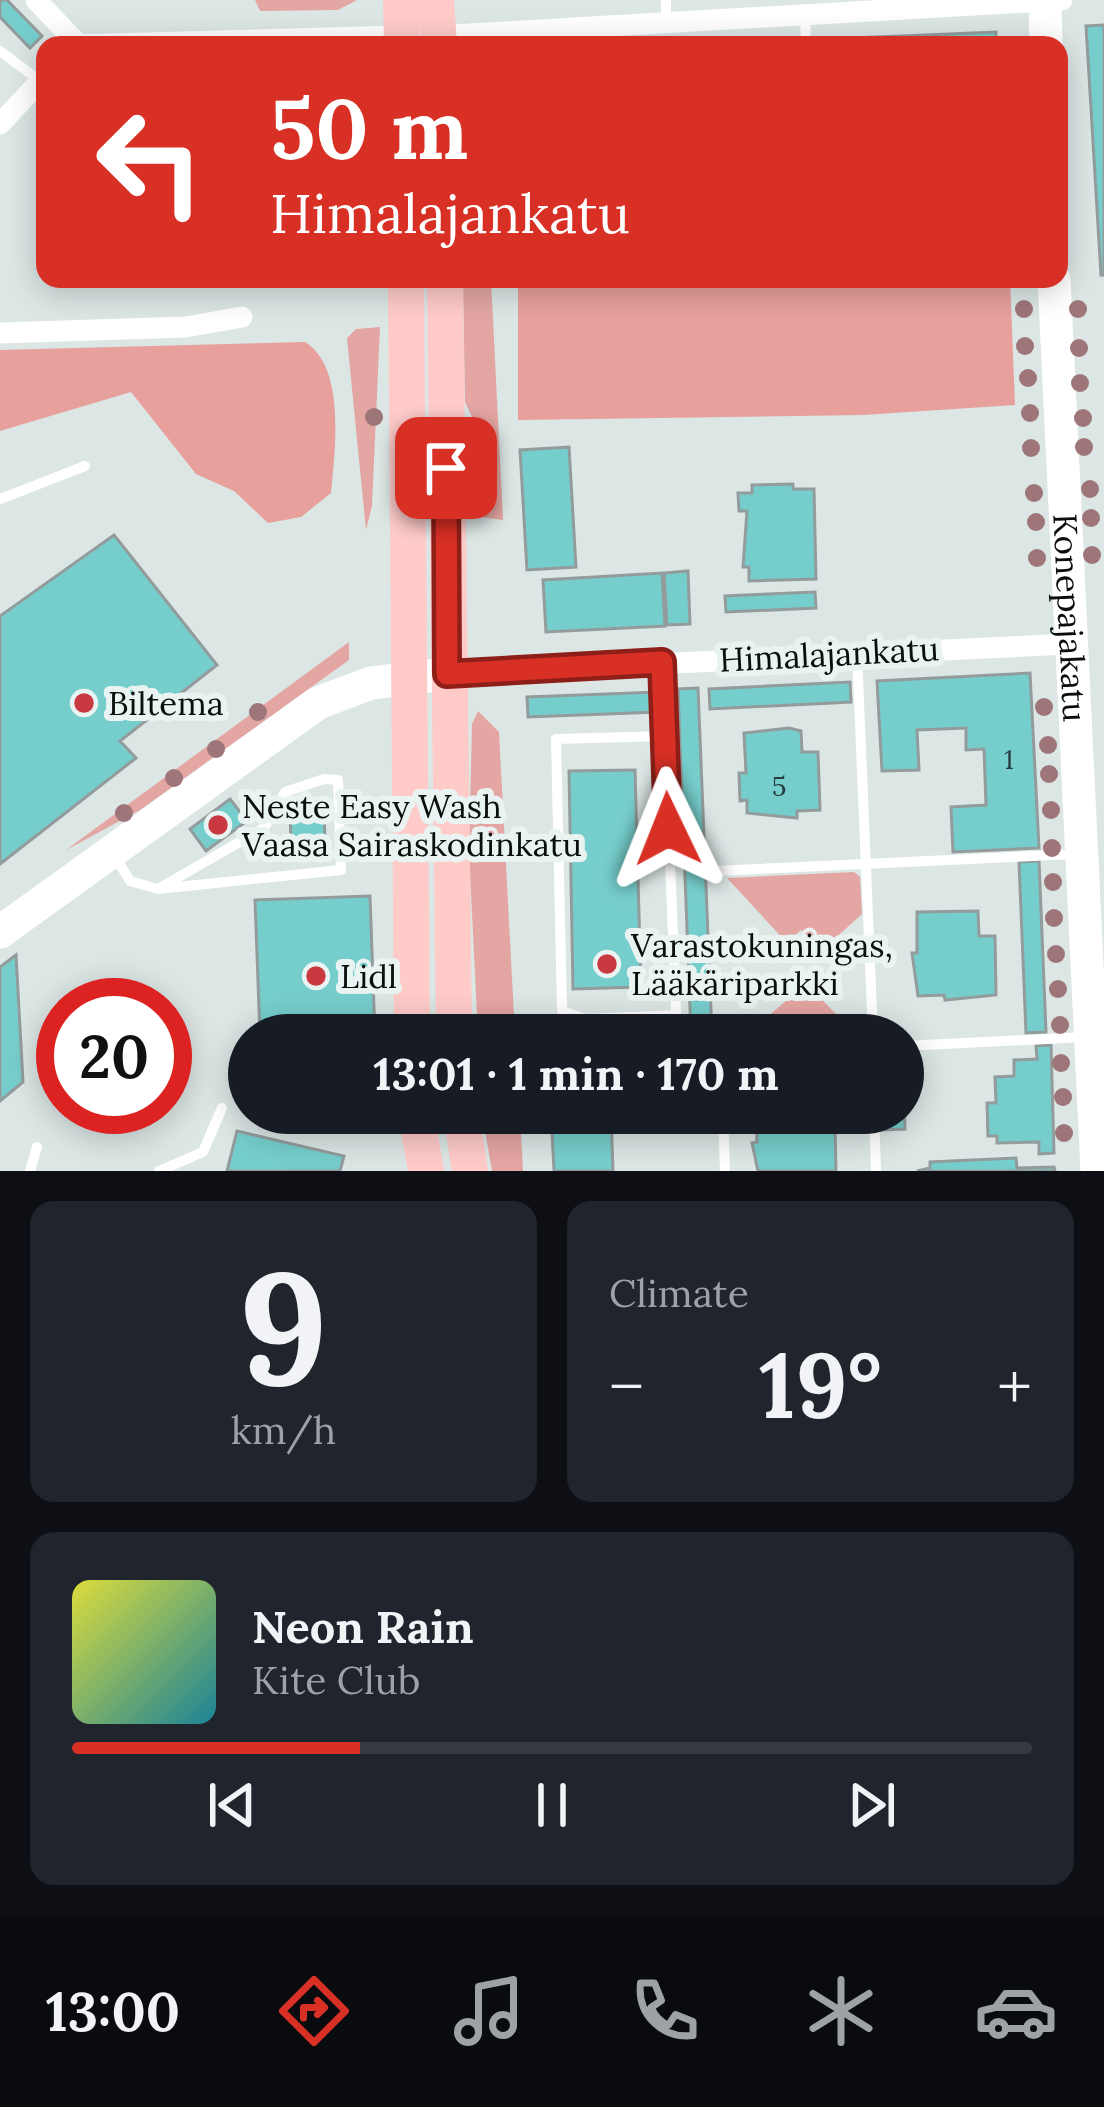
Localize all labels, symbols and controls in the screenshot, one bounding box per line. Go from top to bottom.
text: 50 m [270,74,468,182]
icon: left [72,84,228,240]
text: Himalajankatu [270,179,630,248]
pin [395,417,497,519]
icon: arrive [413,435,479,501]
street label: Konepajakatu [1044,512,1096,723]
street label: Himalajankatu [718,627,940,681]
place label: Biltema [108,682,224,724]
marker: Biltema [71,690,97,716]
house number: 1 [1004,742,1014,776]
position arrow [605,766,731,892]
house number: 5 [772,769,786,803]
place label: Neste Easy Wash Vaasa Sairaskodinkatu [241,785,582,865]
marker: Neste Easy Wash Vaasa Sairaskodinkatu [205,812,231,838]
place label: Varastokuningas, Lääkäriparkki [630,924,893,1004]
marker: Varastokuningas, Lääkäriparkki [594,951,620,977]
place label: Lidl [340,955,397,997]
marker: Lidl [303,963,329,989]
speed limit sign: 20 [36,978,192,1134]
text: 13:01 · 1 min · 170 m [373,1045,779,1102]
text: 9 [239,1227,328,1427]
text: Climate [609,1268,749,1318]
text: 19° [759,1327,882,1443]
text: − [609,1344,644,1428]
text: + [997,1344,1032,1428]
text: km/h [231,1405,336,1455]
text: Neon Rain [252,1598,474,1655]
text: Kite Club [252,1655,421,1705]
icon: previous [199,1772,265,1838]
icon: pause [519,1772,585,1838]
icon: next [839,1772,905,1838]
icon: directions [272,1969,356,2053]
icon: music [447,1969,531,2053]
icon: phone [623,1969,707,2053]
icon: climate [799,1969,883,2053]
icon: car [974,1969,1058,2053]
text: 13:00 [46,1977,180,2046]

